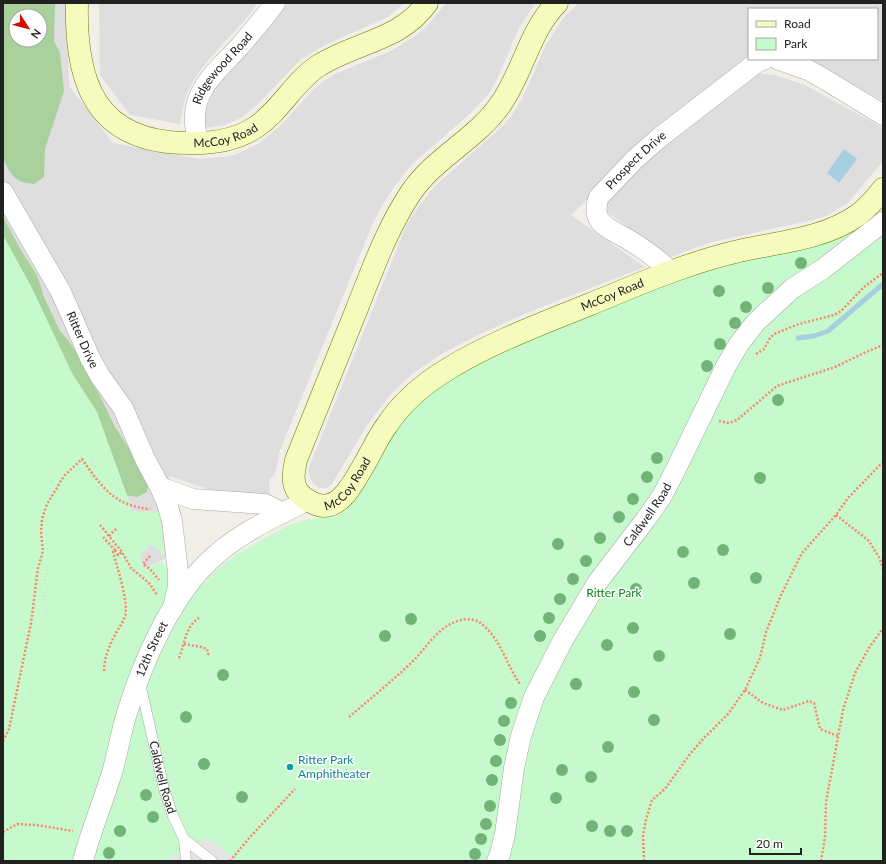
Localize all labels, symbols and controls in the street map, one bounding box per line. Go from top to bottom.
north arrow [8,8,48,48]
legend [748,8,878,60]
text: Road [784,16,811,31]
text: N [29,27,44,41]
street label: Ridgewood Road [189,29,256,106]
text: Park [784,36,808,51]
street label: McCoy Road [193,120,261,150]
street label: Prospect Drive [602,127,669,192]
street label: McCoy Road [578,275,646,314]
street label: Ritter Drive [63,309,102,371]
street label: McCoy Road [322,455,374,513]
street label: Caldwell Road [620,480,675,549]
park label: Ritter Park [586,585,643,600]
street label: 12th Street [132,618,171,679]
street label: Caldwell Road [146,739,180,816]
place label: Ritter Park Amphitheater [298,752,371,781]
marker: Ritter Park Amphitheater [285,762,295,772]
scale bar [750,830,801,856]
text: 20 m [756,836,783,851]

